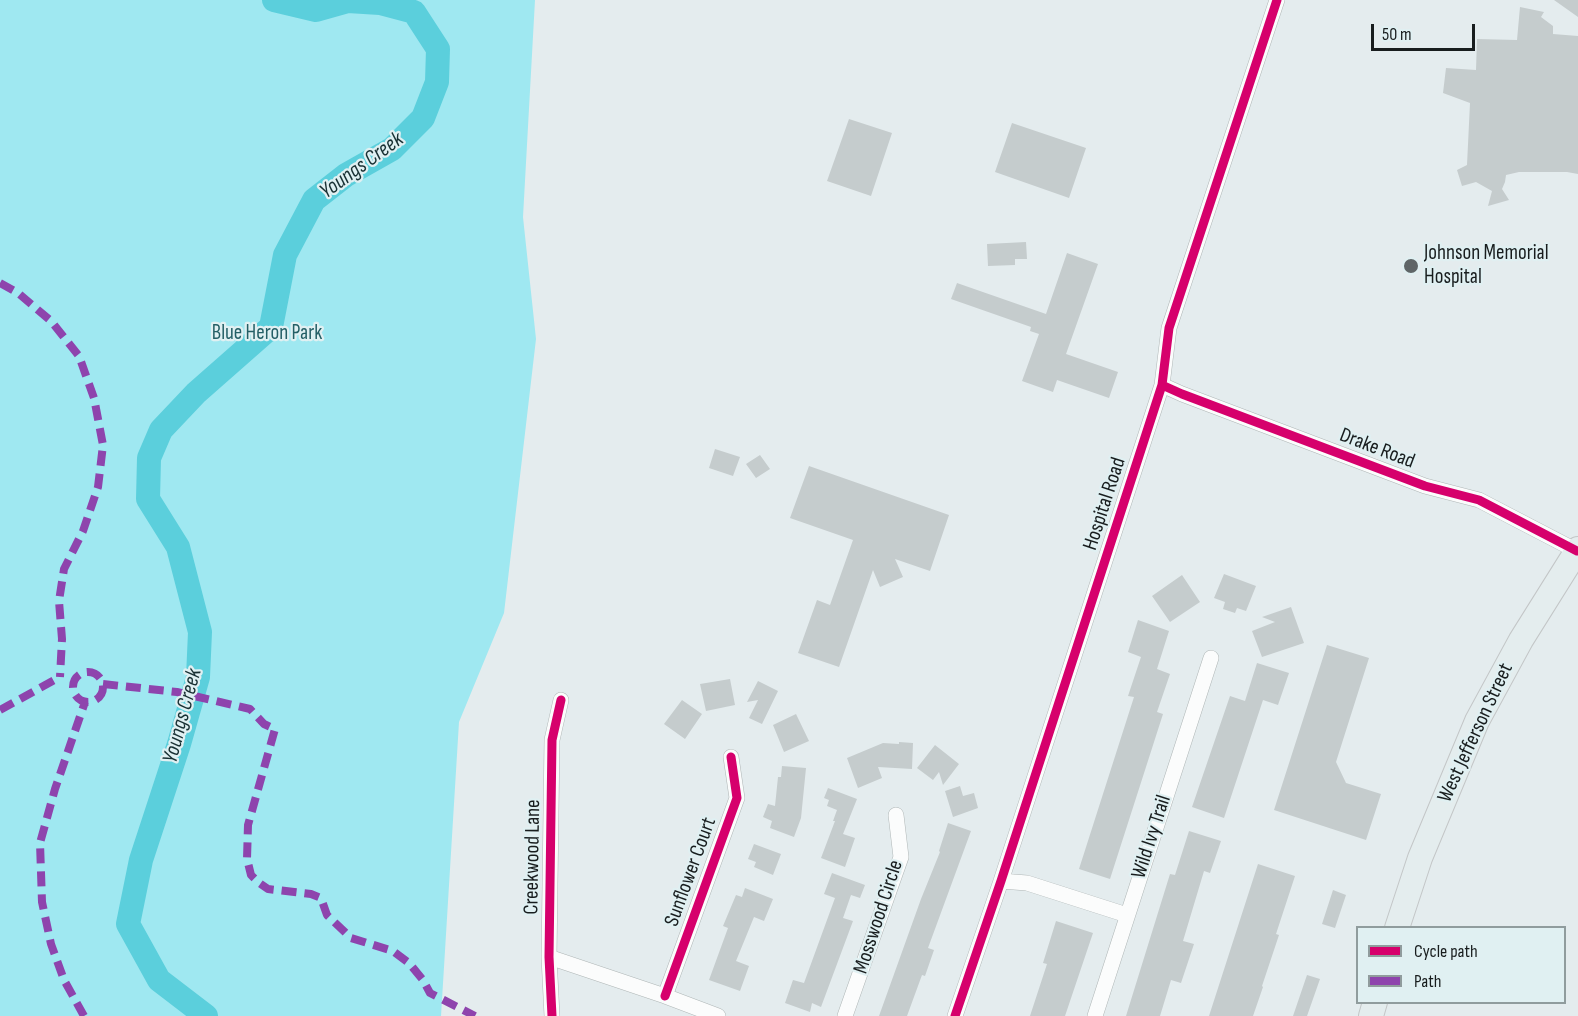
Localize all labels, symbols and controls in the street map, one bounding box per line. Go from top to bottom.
scale bar [1374,12,1478,50]
text: 50 m [1382,24,1412,45]
water label: Youngs Creek [315,127,409,205]
place label: Johnson Memorial Hospital [1424,241,1549,291]
marker: Johnson Memorial Hospital [1402,257,1420,275]
park label: Blue Heron Park [212,321,322,347]
street label: Drake Road [1336,423,1418,475]
street label: Hospital Road [1078,454,1132,554]
street label: West Jefferson Street [1433,660,1519,806]
water label: Youngs Creek [158,666,208,766]
street label: Wild Ivy Trail [1127,792,1177,882]
street label: Creekwood Lane [519,799,547,915]
street label: Sunflower Court [660,814,722,930]
street label: Mosswood Circle [849,857,909,977]
legend [1356,926,1566,1004]
text: Cycle path [1414,941,1478,962]
text: Path [1414,971,1442,992]

